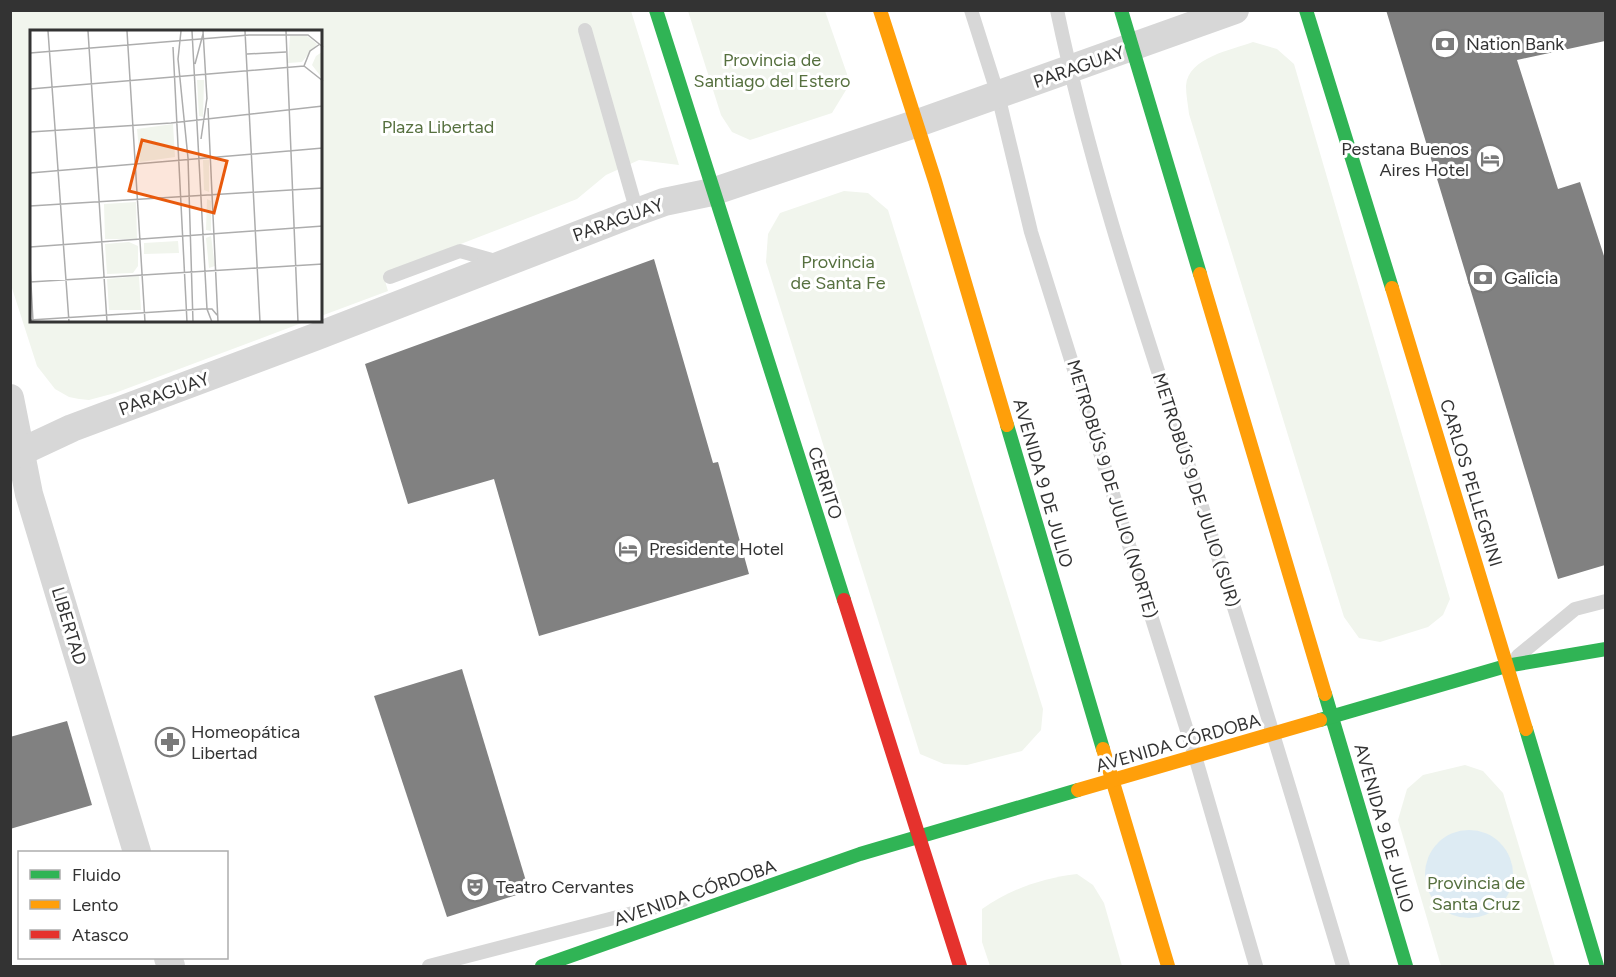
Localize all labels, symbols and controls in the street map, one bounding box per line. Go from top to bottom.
bank icon: Nation Bank [1429,28,1461,60]
inset map [30,30,322,322]
place label: Nation Bank [1466,33,1564,55]
street label: PARAGUAY [1031,41,1128,93]
park label: Provincia de Santiago del Estero [694,49,850,92]
park label: Plaza Libertad [382,116,494,138]
place label: Pestana Buenos Aires Hotel [1341,138,1469,181]
hotel icon: Pestana Buenos Aires Hotel [1474,143,1506,175]
street label: PARAGUAY [570,193,666,247]
park label: Provincia de Santa Fe [791,251,886,294]
bank icon: Galicia [1467,262,1499,294]
place label: Galicia [1504,267,1558,289]
street label: METROBÚS 9 DE JULIO (NORTE) [1062,357,1162,621]
street label: PARAGUAY [116,367,212,421]
street label: METROBÚS 9 DE JULIO (SUR) [1148,370,1244,610]
street label: AVENIDA 9 DE JULIO [1008,396,1078,570]
street label: CARLOS PELLEGRINI [1435,397,1507,569]
street label: CERRITO [803,444,847,522]
hotel icon: Presidente Hotel [612,533,644,565]
place label: Presidente Hotel [649,538,784,560]
street label: LIBERTAD [47,584,91,668]
street label: AVENIDA CÓRDOBA [1093,709,1263,777]
place label: Homeopática Libertad [191,721,300,764]
pharmacy icon: Homeopática Libertad [154,726,186,758]
street label: AVENIDA 9 DE JULIO [1349,741,1419,915]
legend [18,851,228,959]
street label: AVENIDA CÓRDOBA [611,855,779,931]
text: Fluido [72,864,121,886]
theatre icon: Teatro Cervantes [459,871,491,903]
park label: Provincia de Santa Cruz [1427,872,1525,915]
place label: Teatro Cervantes [496,876,634,898]
text: Lento [72,894,118,916]
text: Atasco [72,924,129,946]

